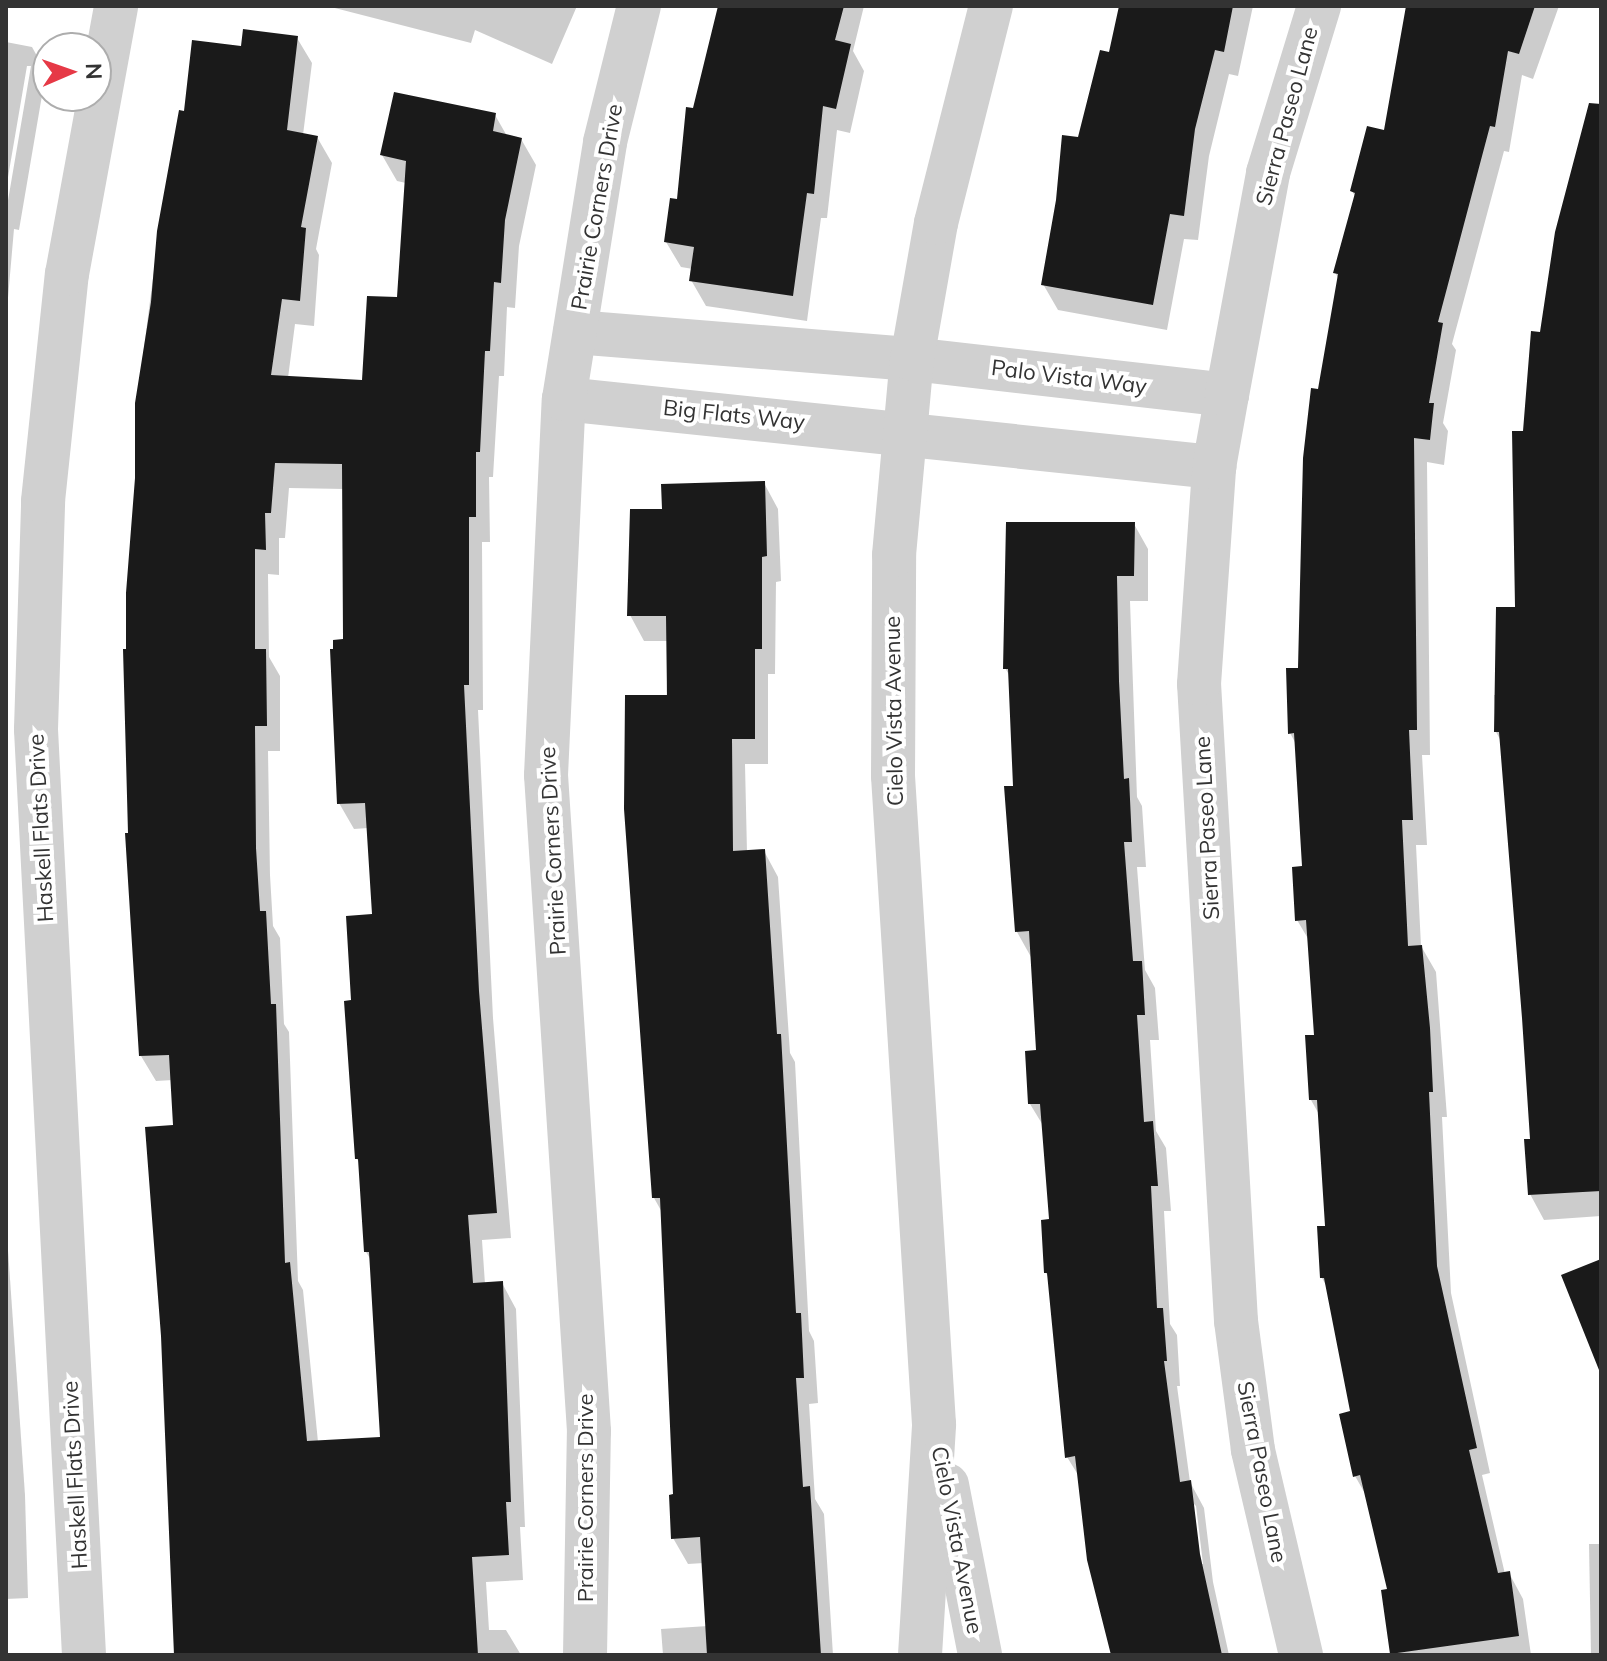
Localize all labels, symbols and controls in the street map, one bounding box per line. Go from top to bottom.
street label: Sierra Paseo Lane [1250,24,1324,208]
north arrow [32,32,112,112]
text: N [80,62,108,80]
street label: Prairie Corners Drive [566,102,628,312]
street label: Palo Vista Way [990,354,1148,400]
street label: Big Flats Way [662,394,806,436]
street label: Cielo Vista Avenue [879,616,909,806]
street label: Haskell Flats Drive [23,733,59,923]
street label: Sierra Paseo Lane [1189,735,1225,921]
street label: Prairie Corners Drive [534,746,572,956]
street label: Sierra Paseo Lane [1231,1379,1293,1565]
street label: Haskell Flats Drive [57,1380,93,1570]
street label: Prairie Corners Drive [573,1394,599,1602]
street label: Cielo Vista Avenue [926,1444,988,1636]

